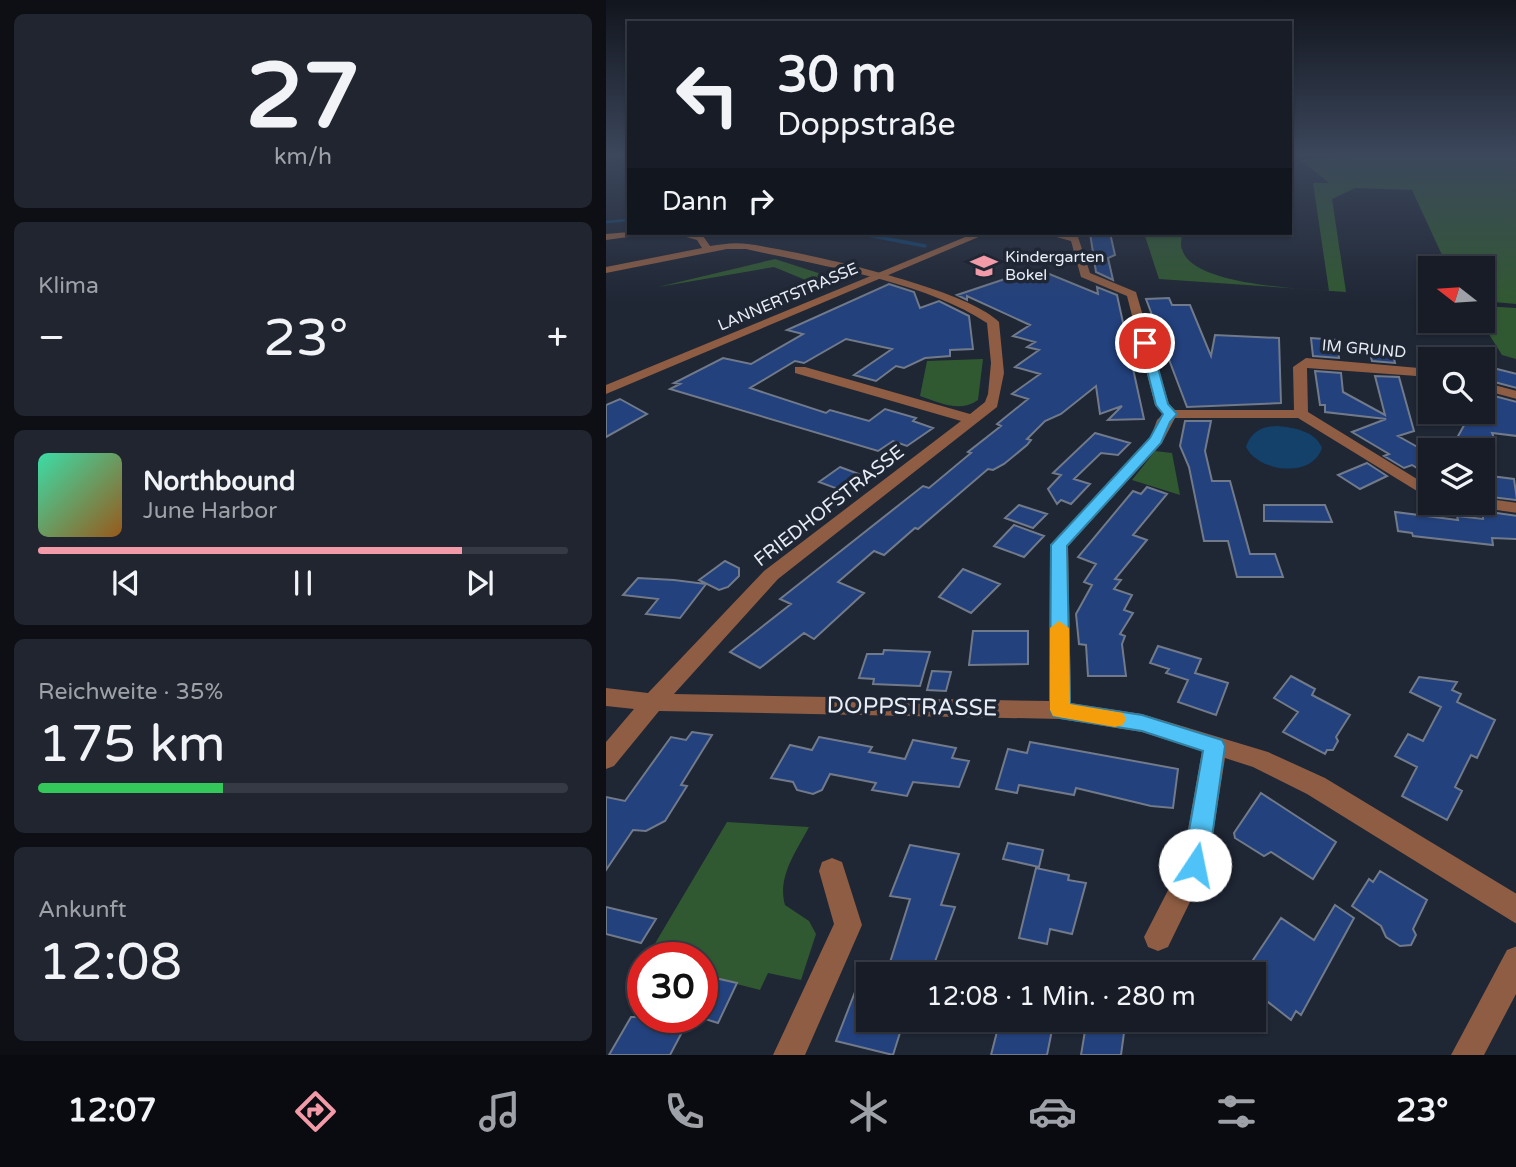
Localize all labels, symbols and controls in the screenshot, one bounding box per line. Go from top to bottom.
text: 27 [246,42,360,152]
text: 30 m [777,46,896,105]
icon: left [662,49,753,140]
text: Doppstraße [777,106,956,144]
text: km/h [274,143,332,171]
icon: right [742,182,780,220]
text: Dann [662,186,728,217]
place label: Kindergarten Bokel [1005,247,1105,285]
school or university icon: Kindergarten Bokel [969,251,999,281]
north arrow [1418,256,1495,332]
map controls [1418,256,1495,515]
street label: LANNERTSTRASSE [715,258,861,336]
text: Klima [38,272,99,300]
text: 23° [263,307,348,370]
pin [1115,313,1175,373]
text: − [38,315,65,361]
text: + [547,315,568,361]
icon: arrive [1126,324,1164,362]
street label: IM GRUND [1321,335,1407,363]
button: search [1418,347,1495,424]
button: layers [1418,438,1495,515]
street label: FRIEDHOFSTRASSE [750,441,908,571]
text: Northbound [143,466,295,497]
text: June Harbor [143,497,277,525]
icon: previous [107,564,145,602]
icon: pause [284,564,322,602]
icon: next [461,564,499,602]
text: Reichweite · 35% [38,678,223,706]
street label: DOPPSTRASSE [826,692,998,722]
text: 175 km [38,713,226,776]
position arrow [1158,828,1232,902]
text: Ankunft [38,896,127,924]
text: 12:08 [38,931,182,994]
speed limit sign: 30 [627,942,718,1033]
text: 12:08 · 1 Min. · 280 m [926,981,1196,1012]
icon: directions [291,1087,340,1136]
icon: music [475,1087,524,1136]
icon: phone [660,1087,709,1136]
icon: climate [844,1087,893,1136]
icon: car [1028,1087,1077,1136]
icon: filters [1212,1087,1261,1136]
text: 12:07 [68,1092,156,1130]
text: 23° [1396,1092,1448,1130]

